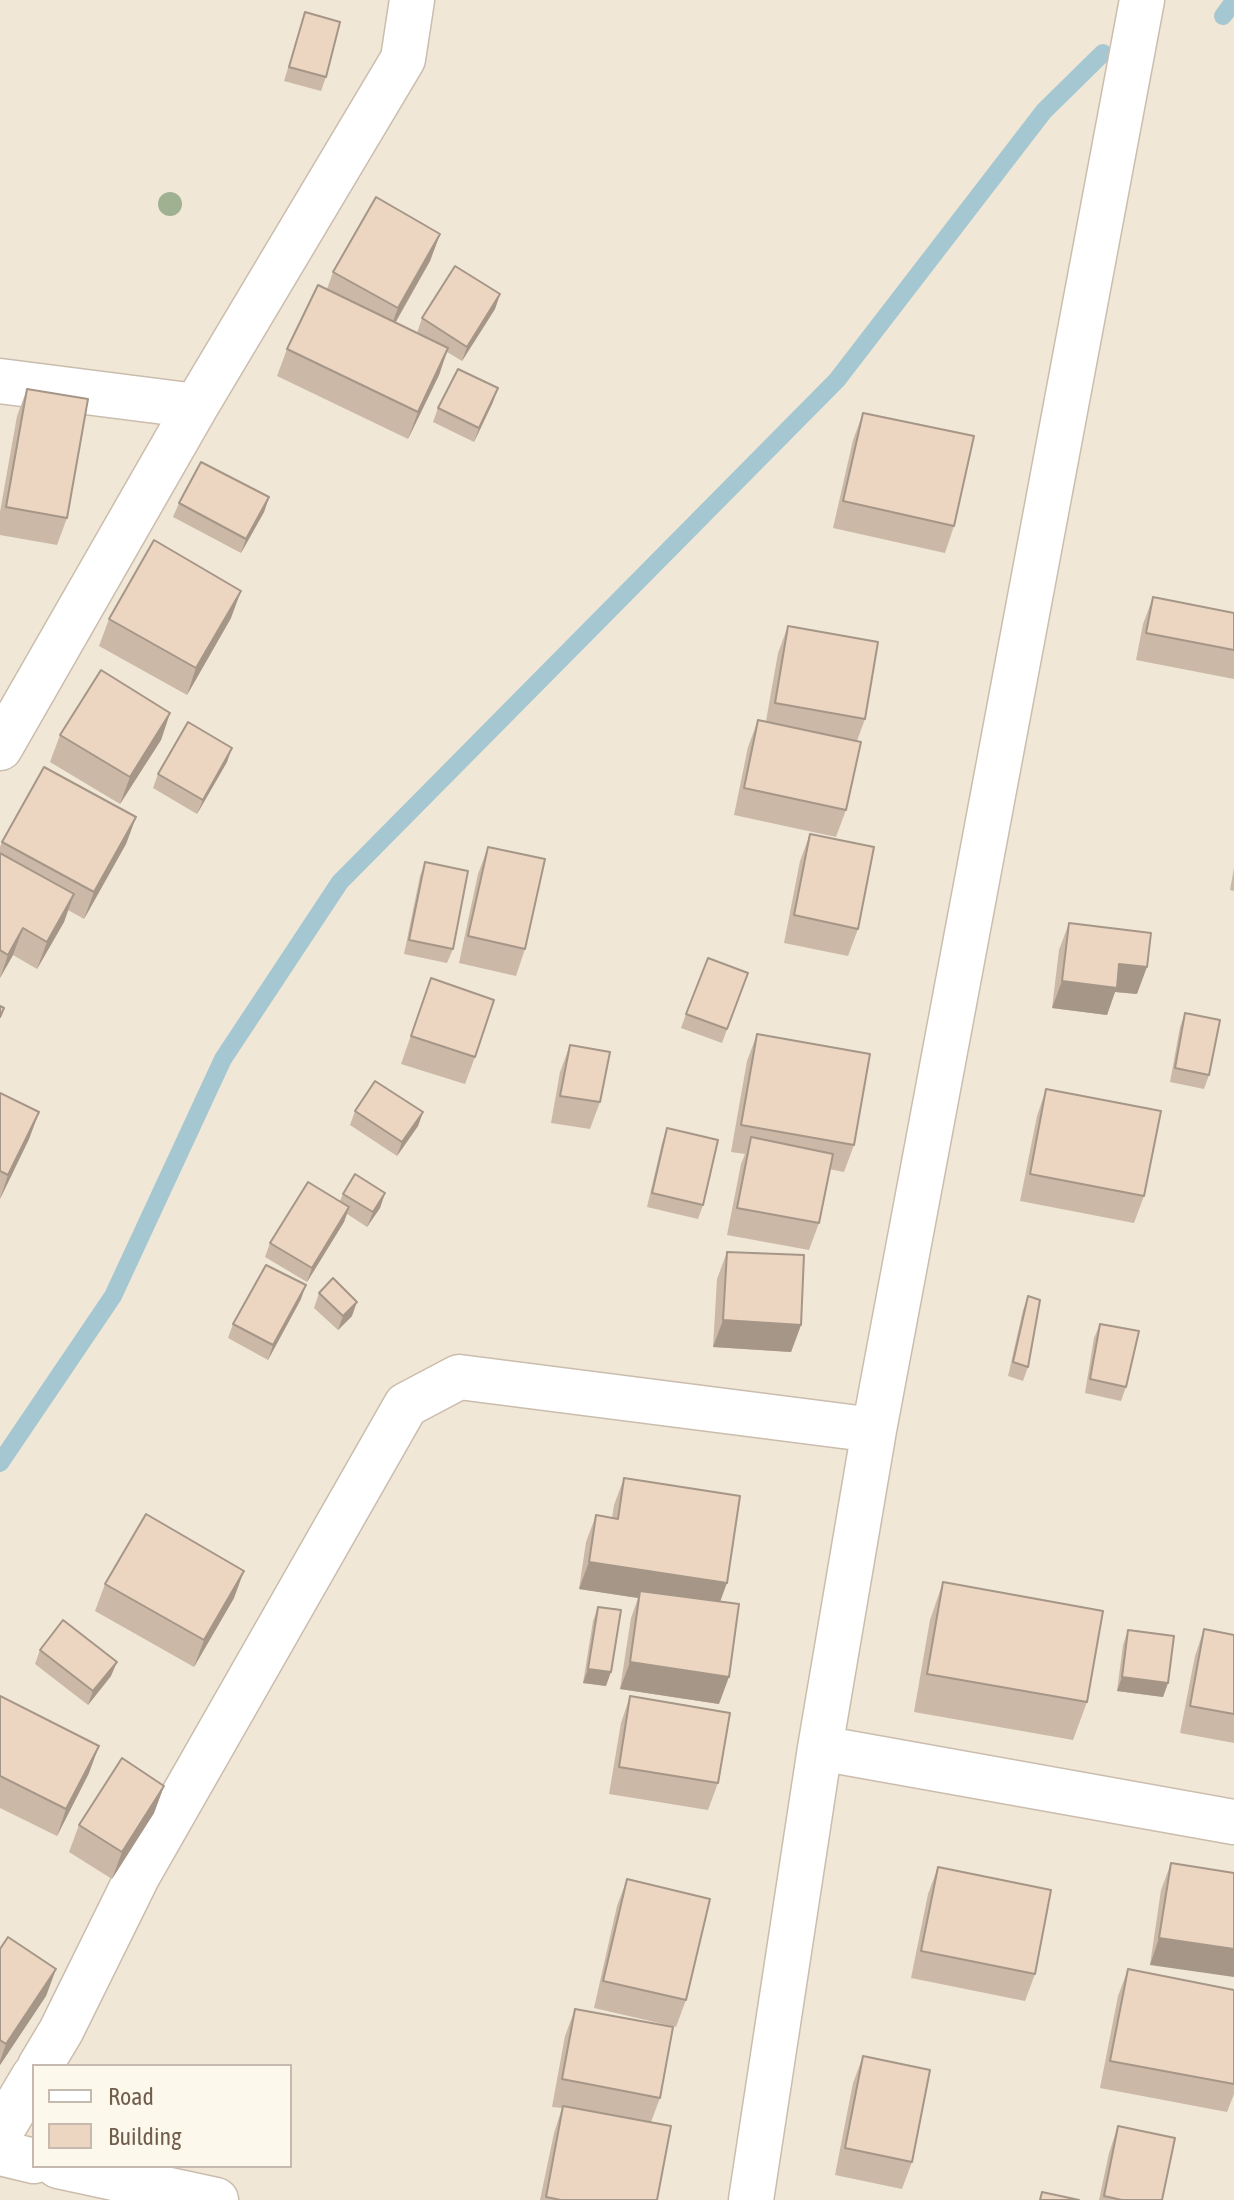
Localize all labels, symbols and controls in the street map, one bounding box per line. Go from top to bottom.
legend [32,2064,292,2168]
text: Road [108,2083,154,2110]
text: Building [108,2123,181,2150]

